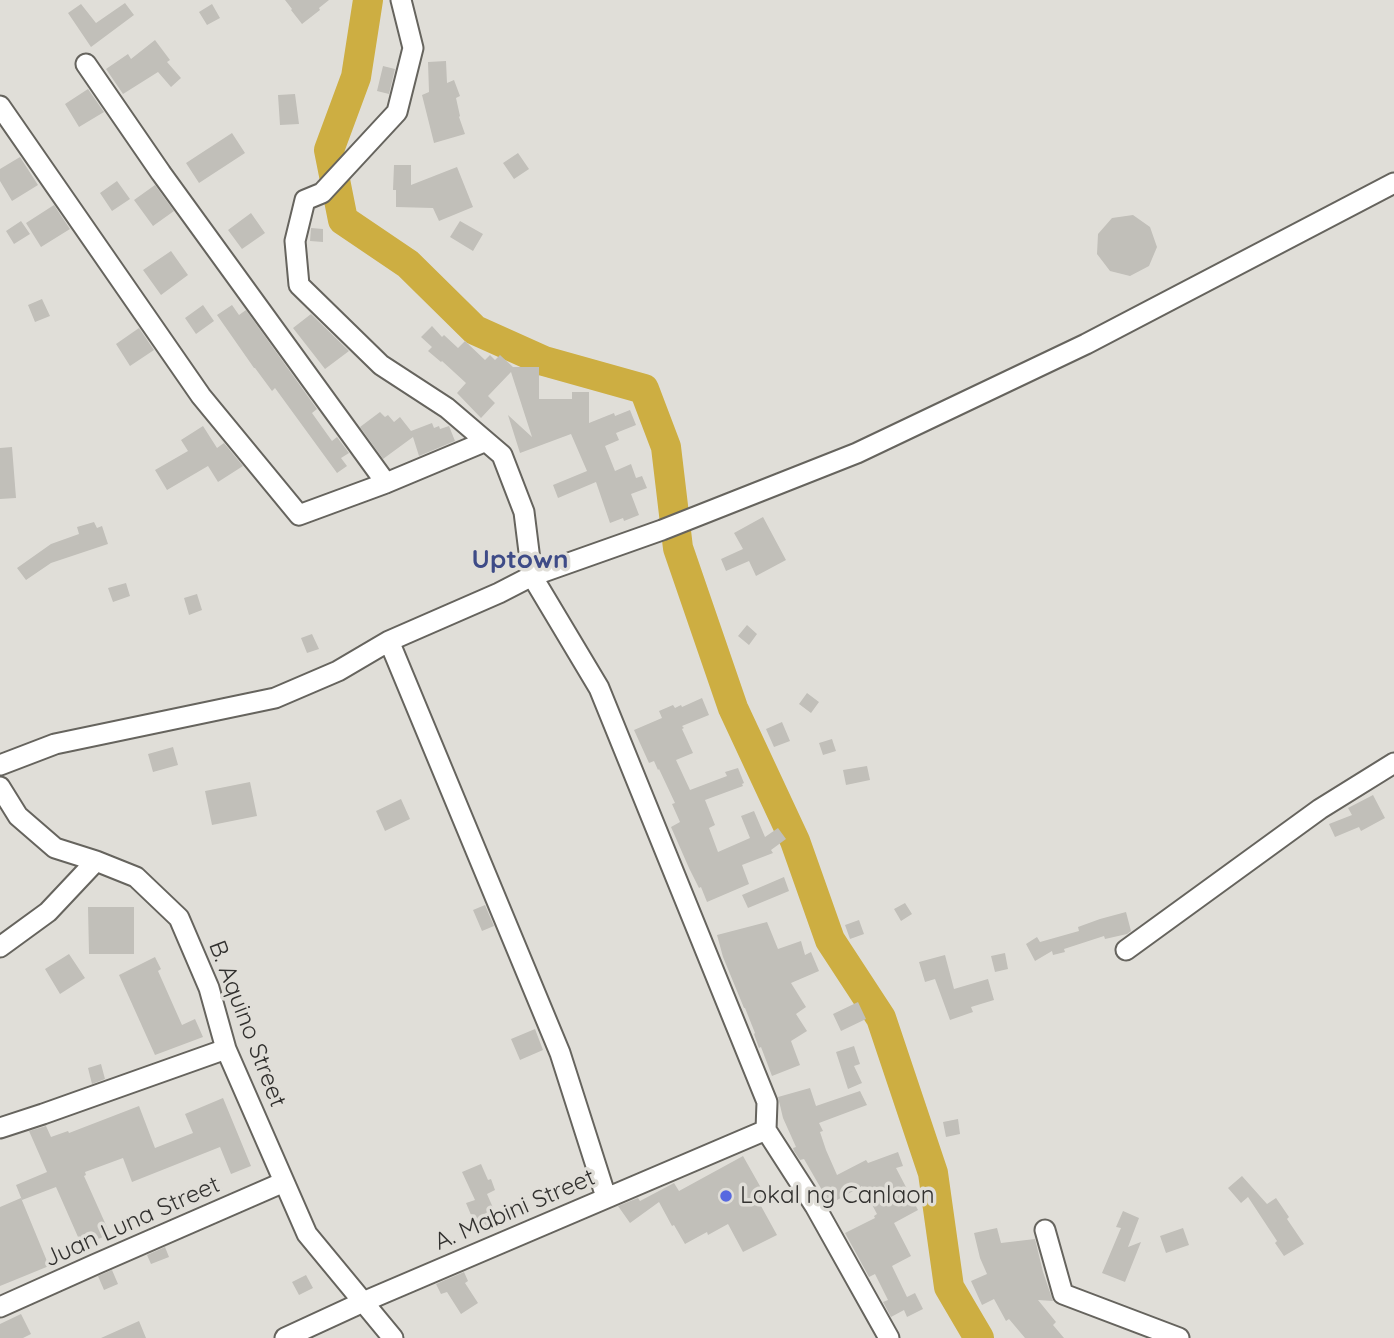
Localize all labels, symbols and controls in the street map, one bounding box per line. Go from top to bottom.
district label: Uptown [472,544,568,576]
street label: B. Aquino Street [202,937,292,1111]
street label: A. Mabini Street [430,1163,600,1257]
street label: Juan Luna Street [40,1170,224,1274]
place label: Lokal ng Canlaon [740,1182,935,1210]
marker: Lokal ng Canlaon [718,1188,734,1204]

